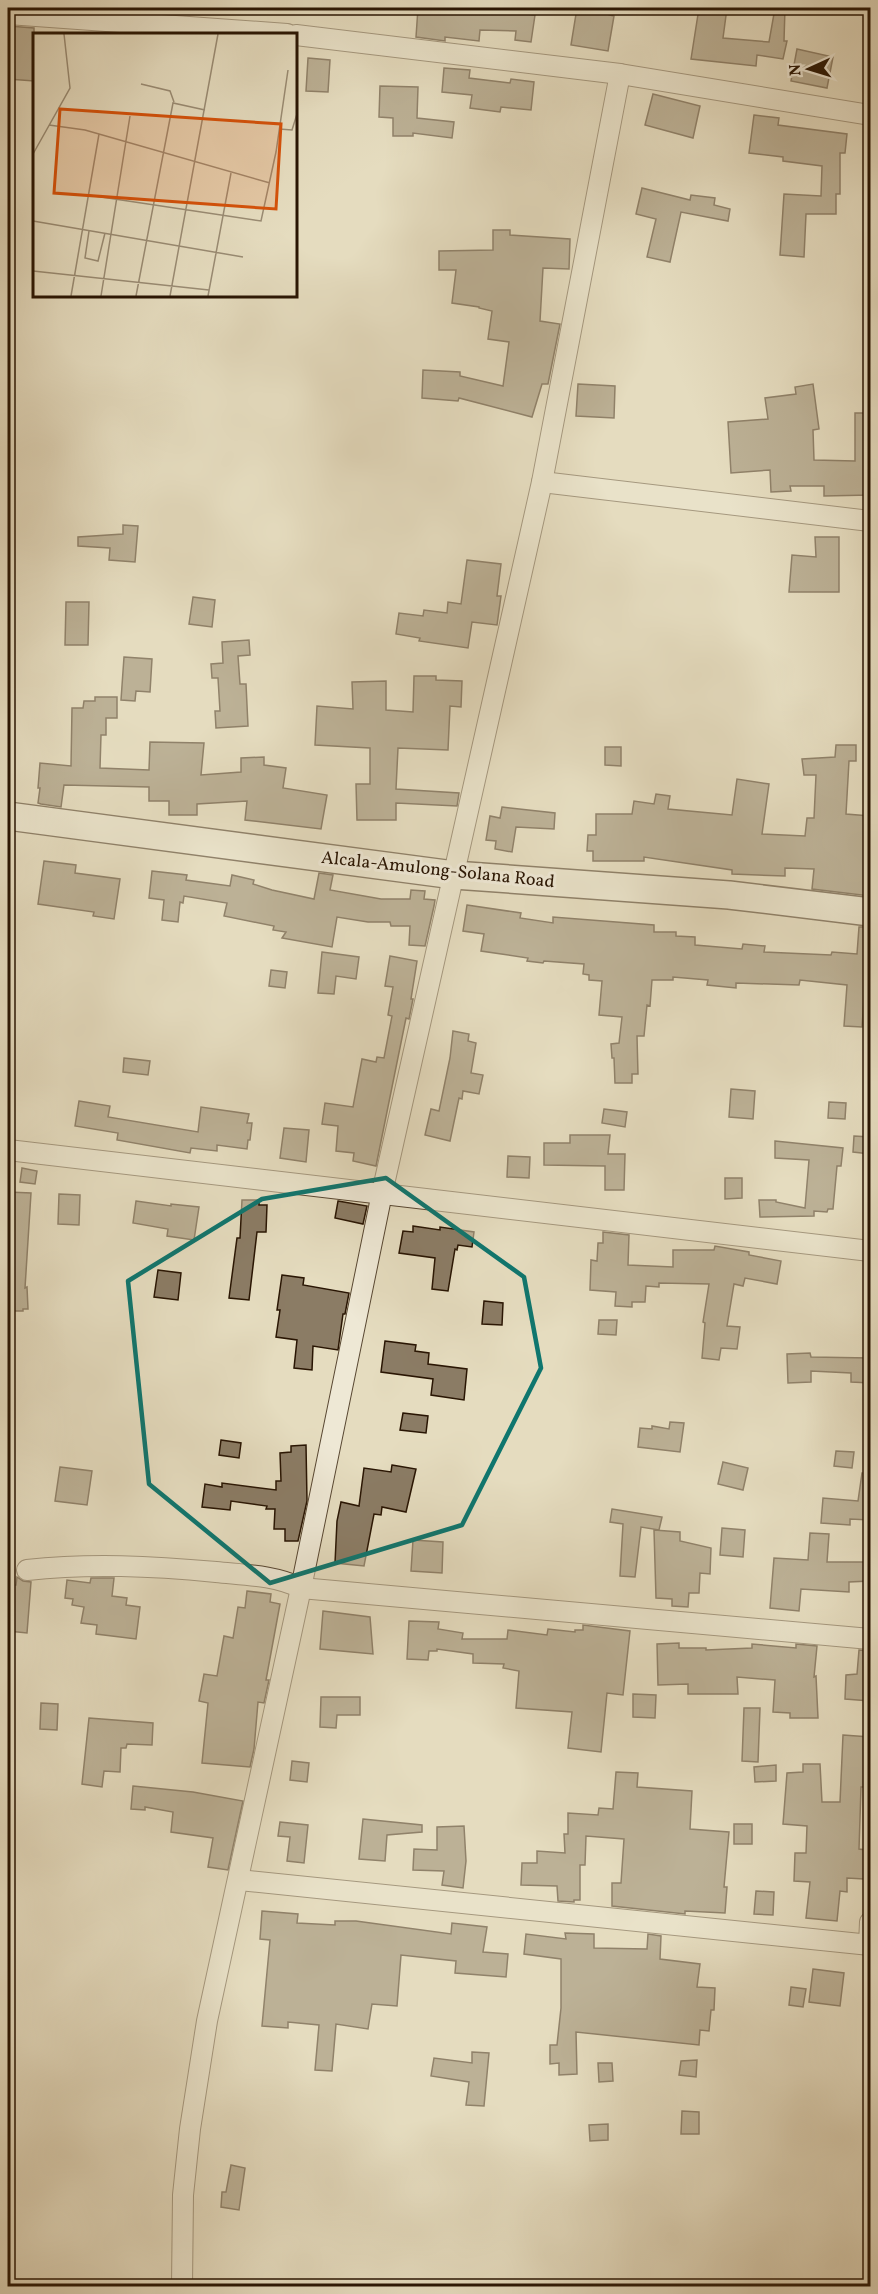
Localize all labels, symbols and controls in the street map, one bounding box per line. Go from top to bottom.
inset map [33,33,297,297]
north arrow [779,39,839,99]
text: N [785,63,807,76]
street label: Alcala-Amulong-Solana Road [320,846,556,895]

